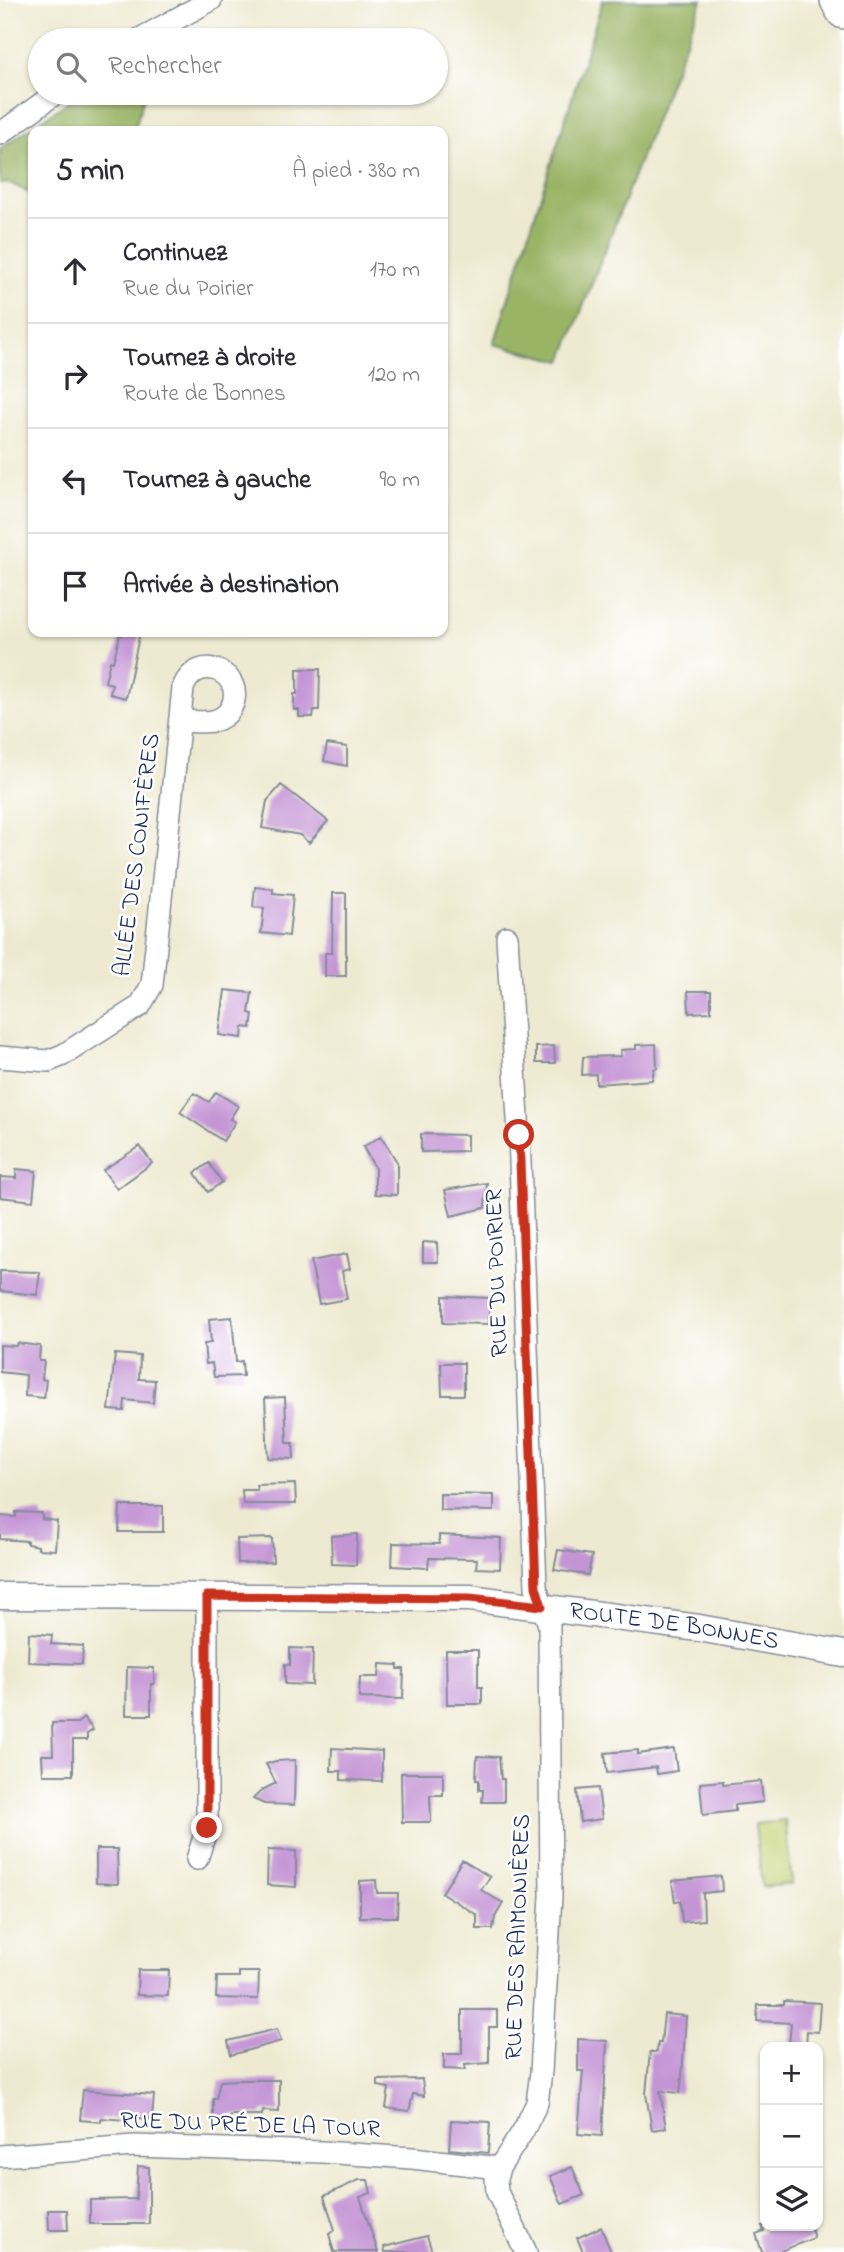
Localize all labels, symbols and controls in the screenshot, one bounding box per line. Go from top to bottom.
search box [28,28,448,105]
icon: search [52,48,90,86]
text: Rechercher [108,48,221,86]
text: 5 min [56,150,124,194]
text: À pied · 380 m [292,155,420,188]
text: Continuez [123,235,227,273]
icon: ahead [56,252,94,290]
text: 170 m [370,254,420,287]
text: Rue du Poirier [123,273,253,306]
text: Tournez à droite [123,340,296,378]
icon: right [56,357,94,395]
text: 120 m [368,359,420,392]
text: Route de Bonnes [123,378,286,411]
icon: left [56,462,94,500]
text: Tournez à gauche [123,462,311,500]
text: 90 m [380,464,420,497]
icon: arrive [56,567,94,605]
text: Arrivée à destination [123,567,339,605]
street label: ALLÉE DES CONIFÈRES [106,731,170,979]
route start [503,1119,534,1150]
street label: RUE DU POIRIER [478,1188,518,1358]
street label: ROUTE DE BONNES [567,1594,781,1659]
route end [191,1812,222,1843]
street label: RUE DES RAIMONIÈRES [497,1813,541,2061]
map controls [760,2042,823,2231]
button: + [760,2042,823,2105]
street label: RUE DU PRÉ DE LA TOUR [120,2104,381,2148]
button: − [760,2105,823,2168]
button: layers [760,2168,823,2231]

